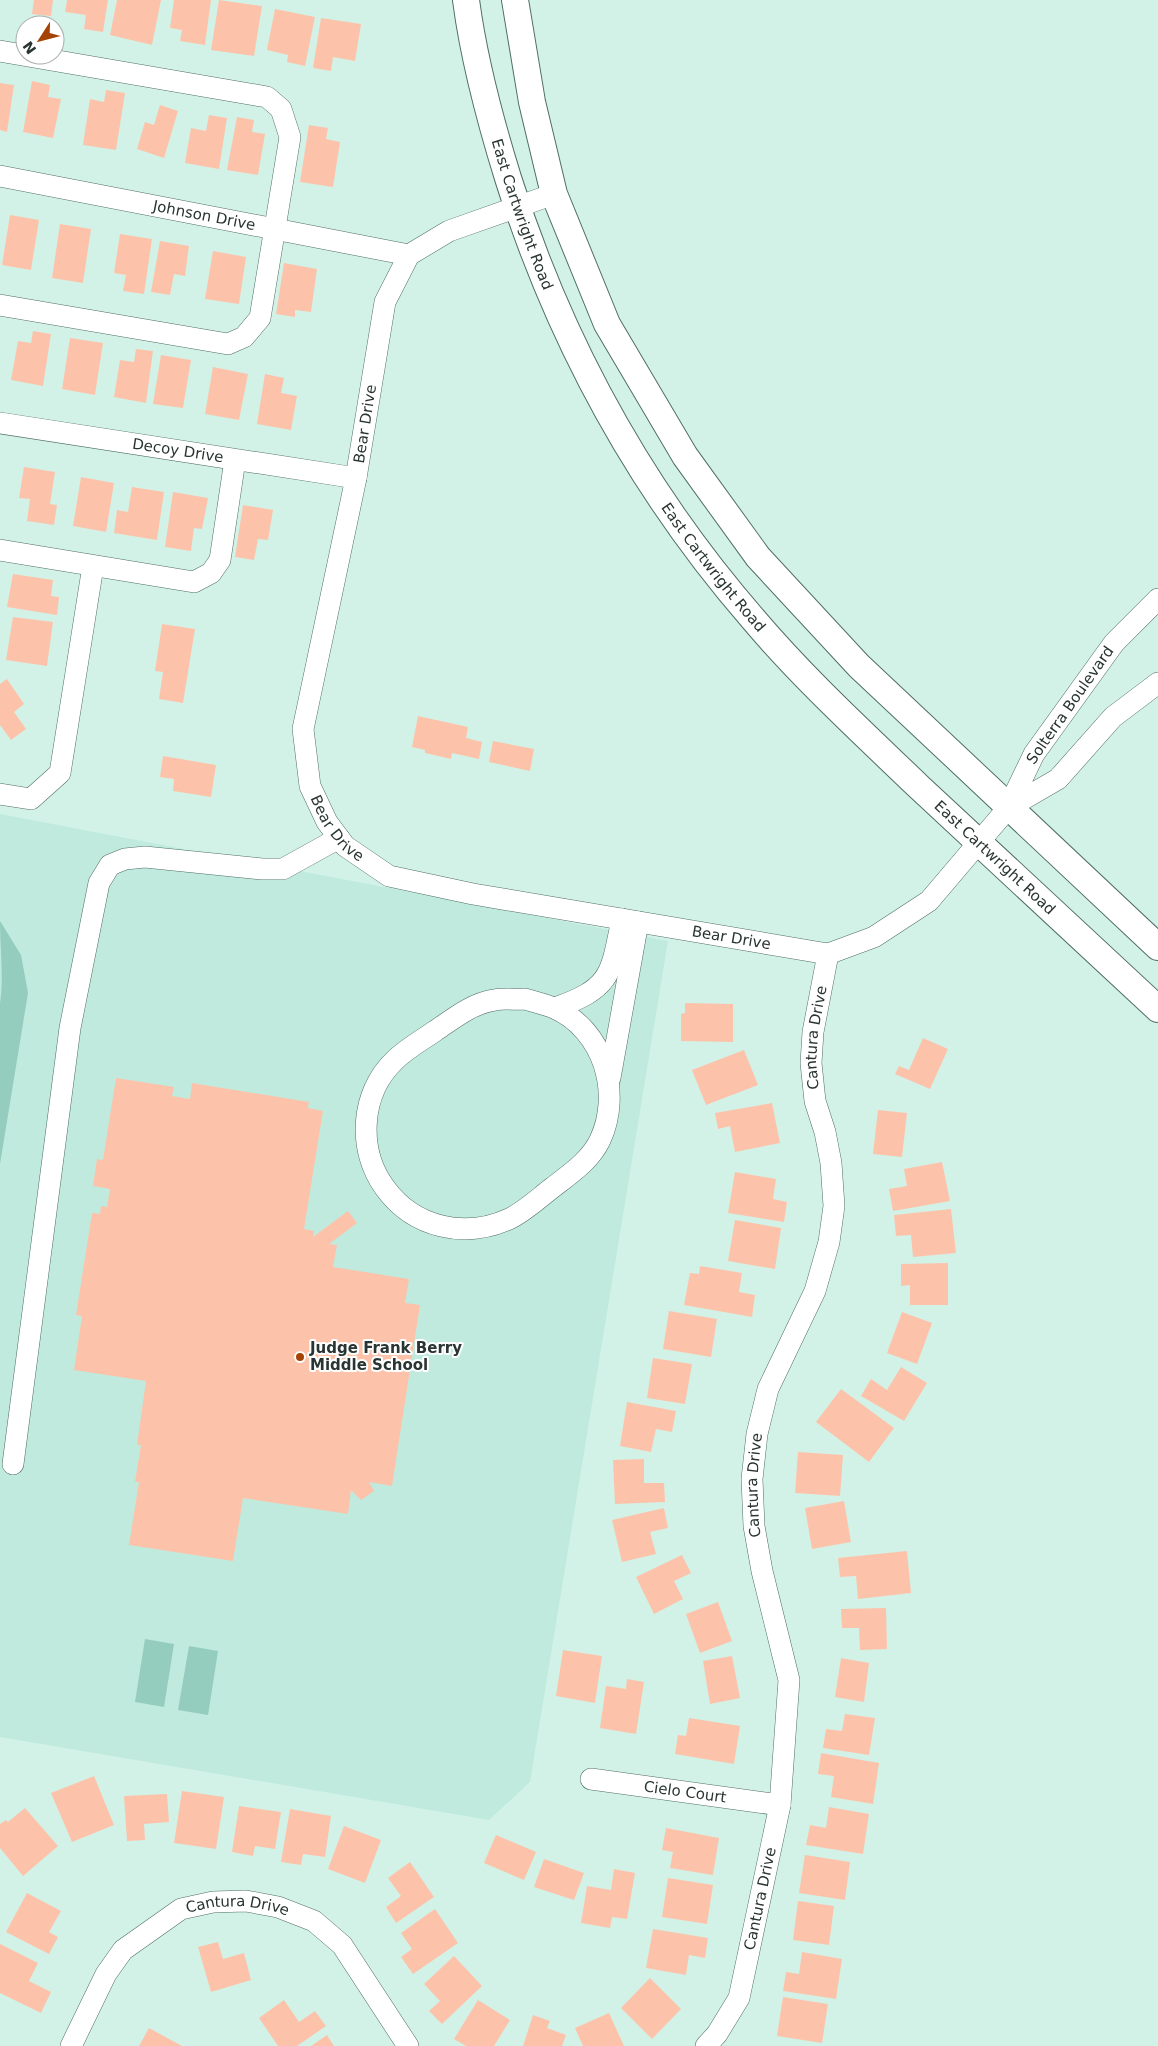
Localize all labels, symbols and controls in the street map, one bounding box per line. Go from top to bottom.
north arrow [15,15,65,65]
text: N [20,38,39,57]
street label: East Cartwright Road [488,137,557,293]
street label: Johnson Drive [150,197,257,234]
street label: Bear Drive [350,383,380,465]
street label: Decoy Drive [131,435,225,466]
street label: East Cartwright Road [657,499,769,636]
street label: Solterra Boulevard [1023,643,1117,767]
street label: Bear Drive [307,792,367,865]
street label: East Cartwright Road [931,797,1059,918]
street label: Bear Drive [690,922,772,953]
street label: Cantura Drive [802,984,831,1090]
place label: Judge Frank Berry Middle School [309,1339,462,1374]
marker: Judge Frank Berry Middle School [294,1351,306,1363]
street label: Cantura Drive [743,1432,766,1539]
street label: Cielo Court [643,1777,728,1807]
street label: Cantura Drive [740,1846,780,1952]
street label: Cantura Drive [184,1892,292,1920]

